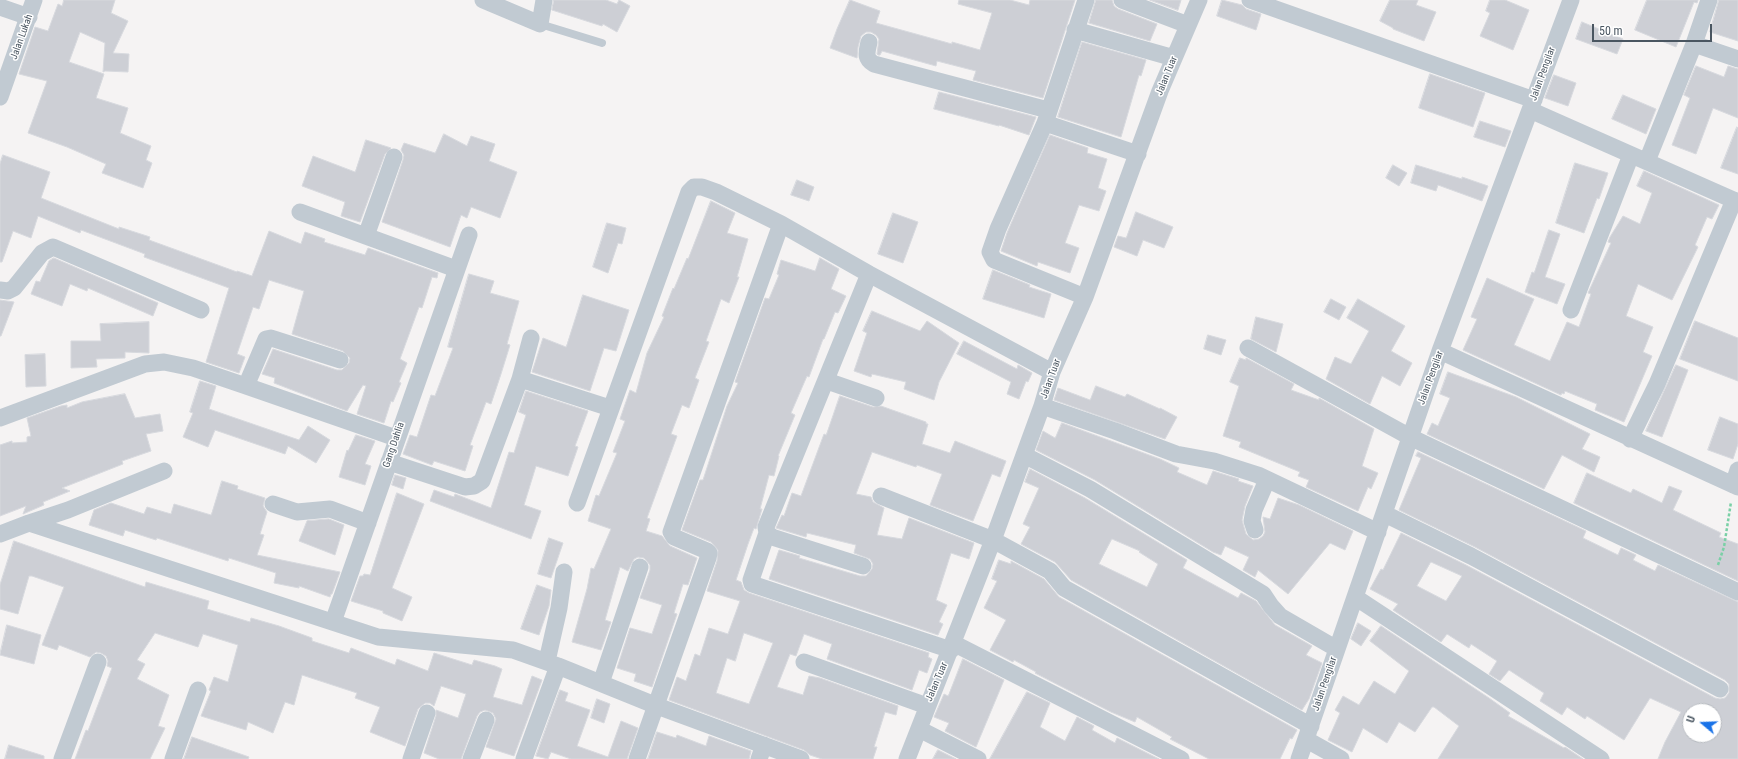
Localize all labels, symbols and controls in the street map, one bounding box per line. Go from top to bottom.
street label: Jalan Lukah [8,13,36,61]
scale bar [1594,16,1714,42]
text: 50 m [1599,24,1623,38]
street label: Jalan Pengilar [1528,46,1558,102]
street label: Jalan Tuar [1154,55,1180,97]
street label: Jalan Pengilar [1416,350,1446,406]
street label: Jalan Tuar [1038,358,1064,400]
street label: Gang Dahlia [381,421,407,469]
street label: Jalan Pengilar [1310,655,1340,713]
street label: Jalan Tuar [923,661,951,703]
north arrow [1682,703,1722,743]
text: U [1684,714,1698,724]

